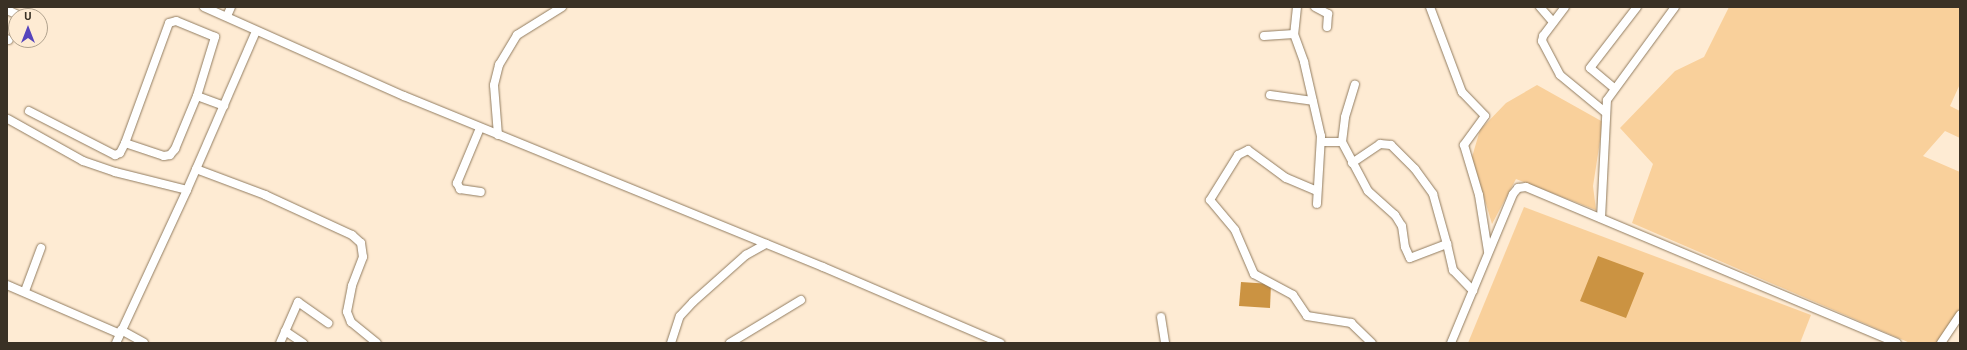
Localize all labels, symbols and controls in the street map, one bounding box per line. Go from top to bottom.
north arrow [8,8,48,48]
text: U [24,10,32,23]

